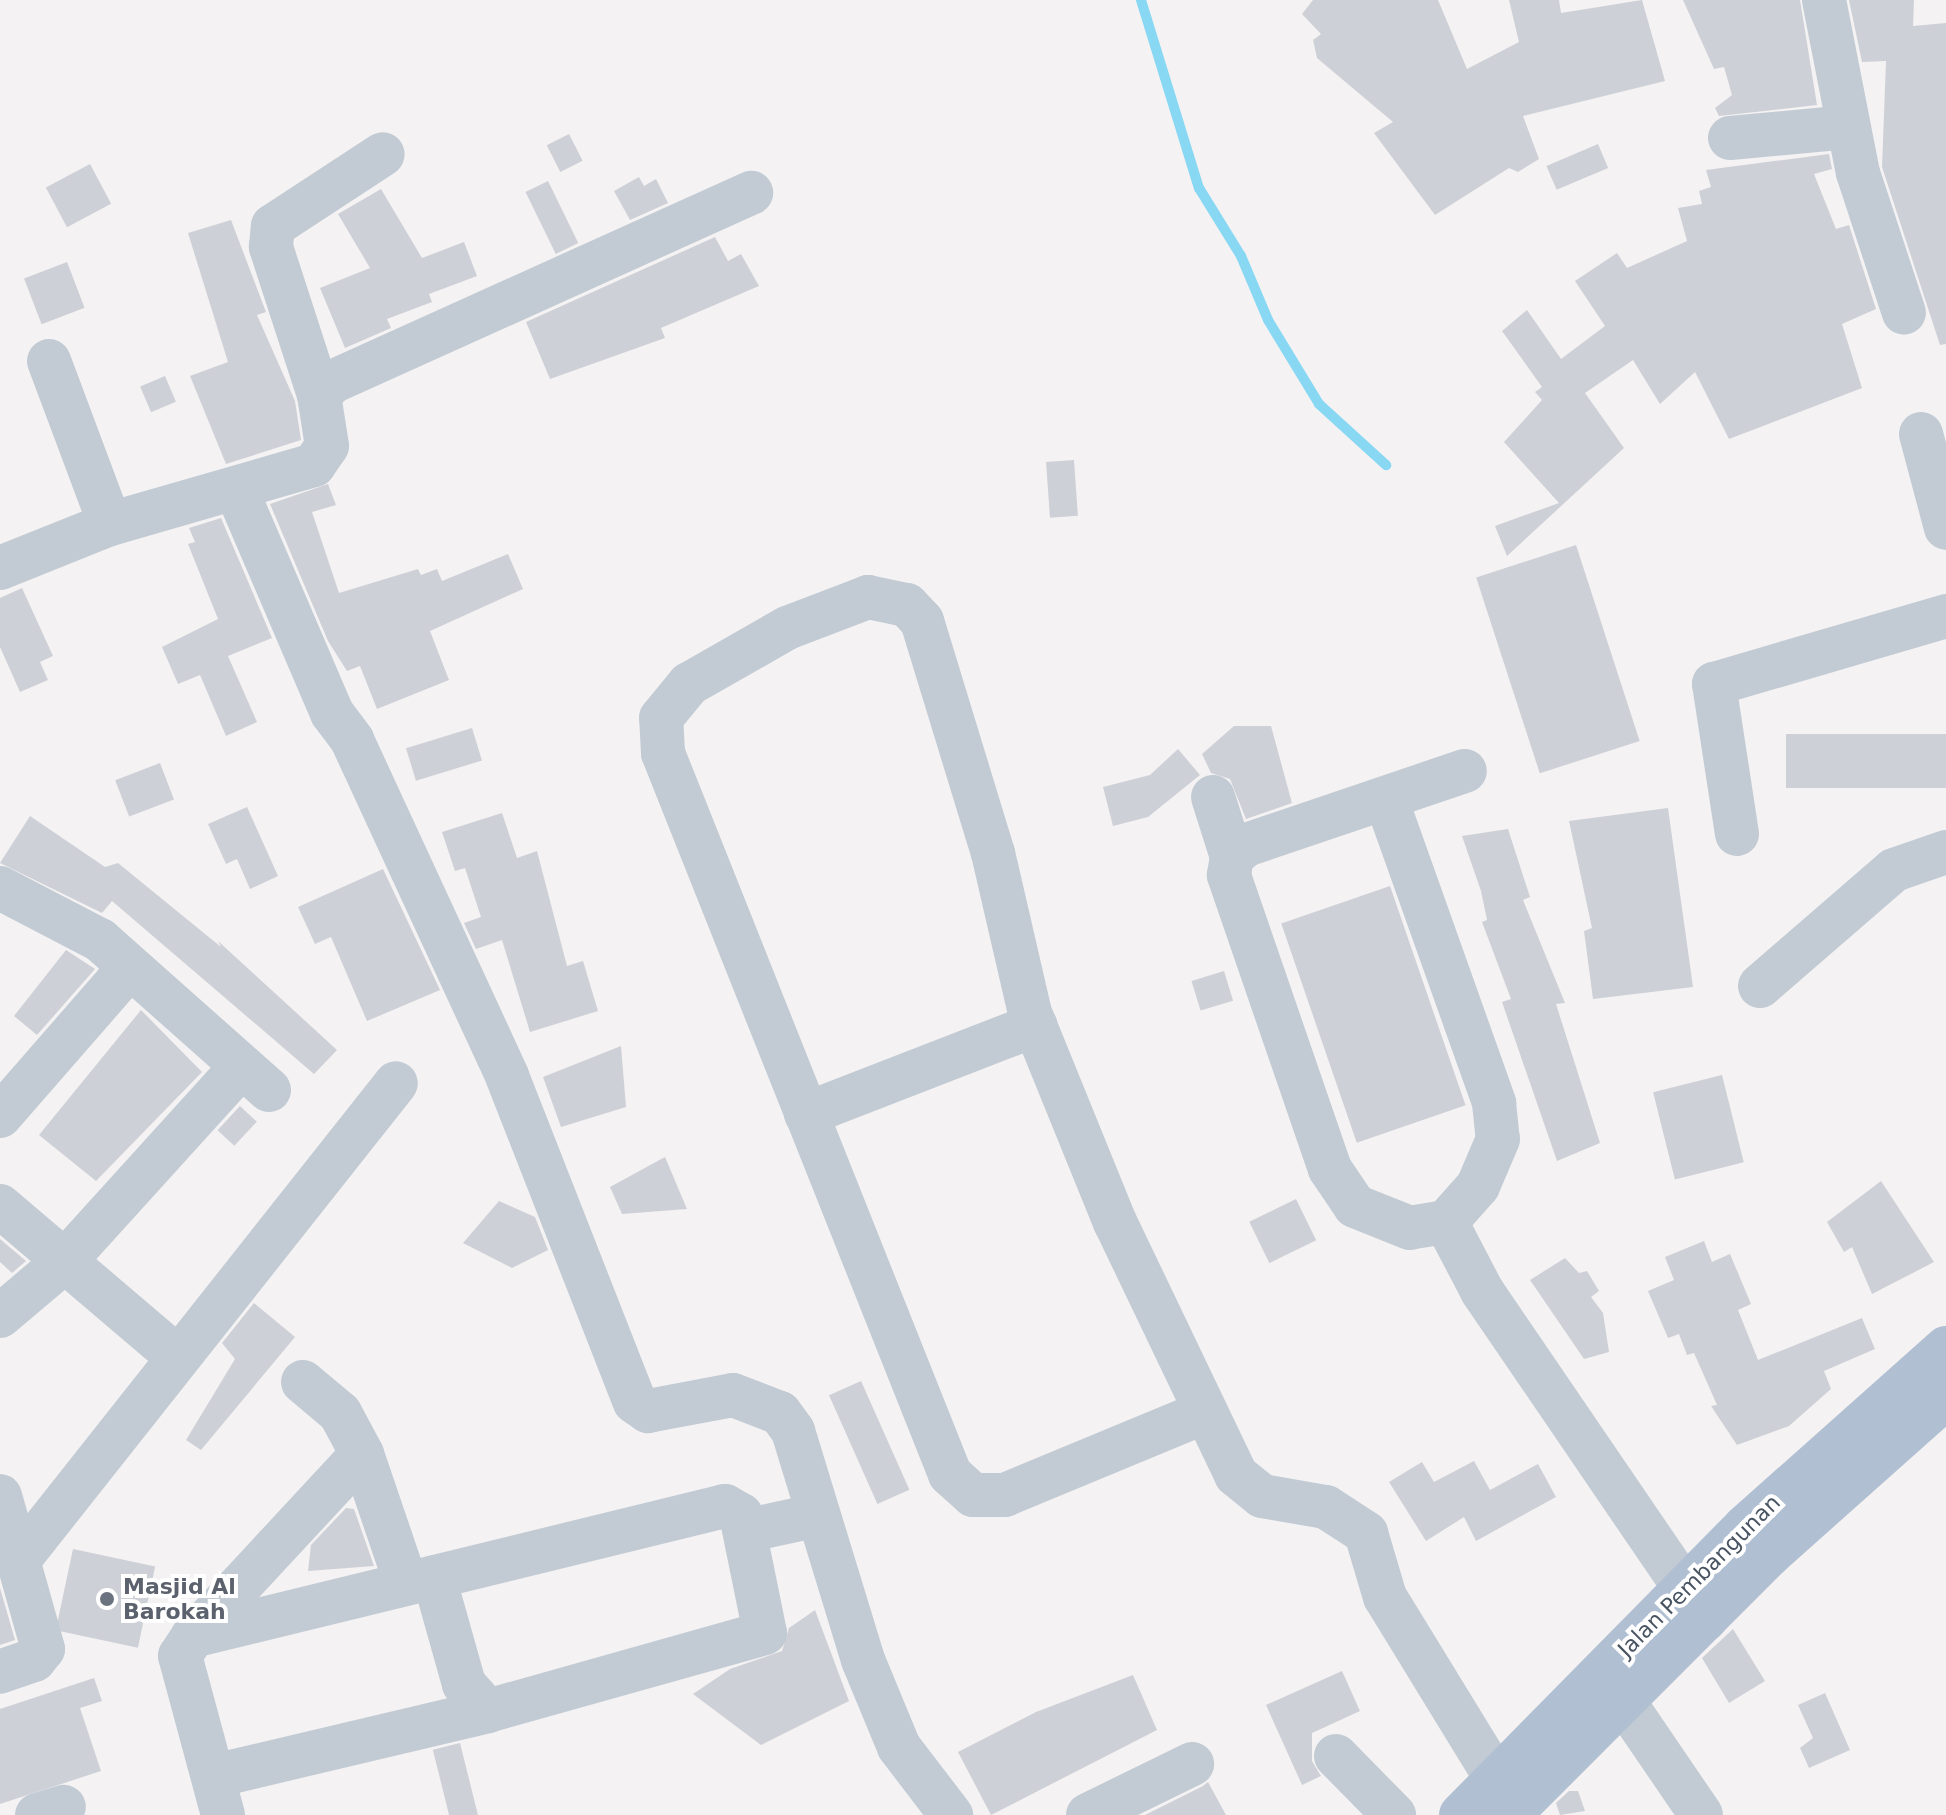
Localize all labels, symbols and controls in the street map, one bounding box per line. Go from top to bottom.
street label: Jalan Pembangunan [1612,1489,1786,1663]
place label: Masjid Al Barokah [123,1573,236,1624]
marker: Masjid Al Barokah [98,1590,116,1608]

